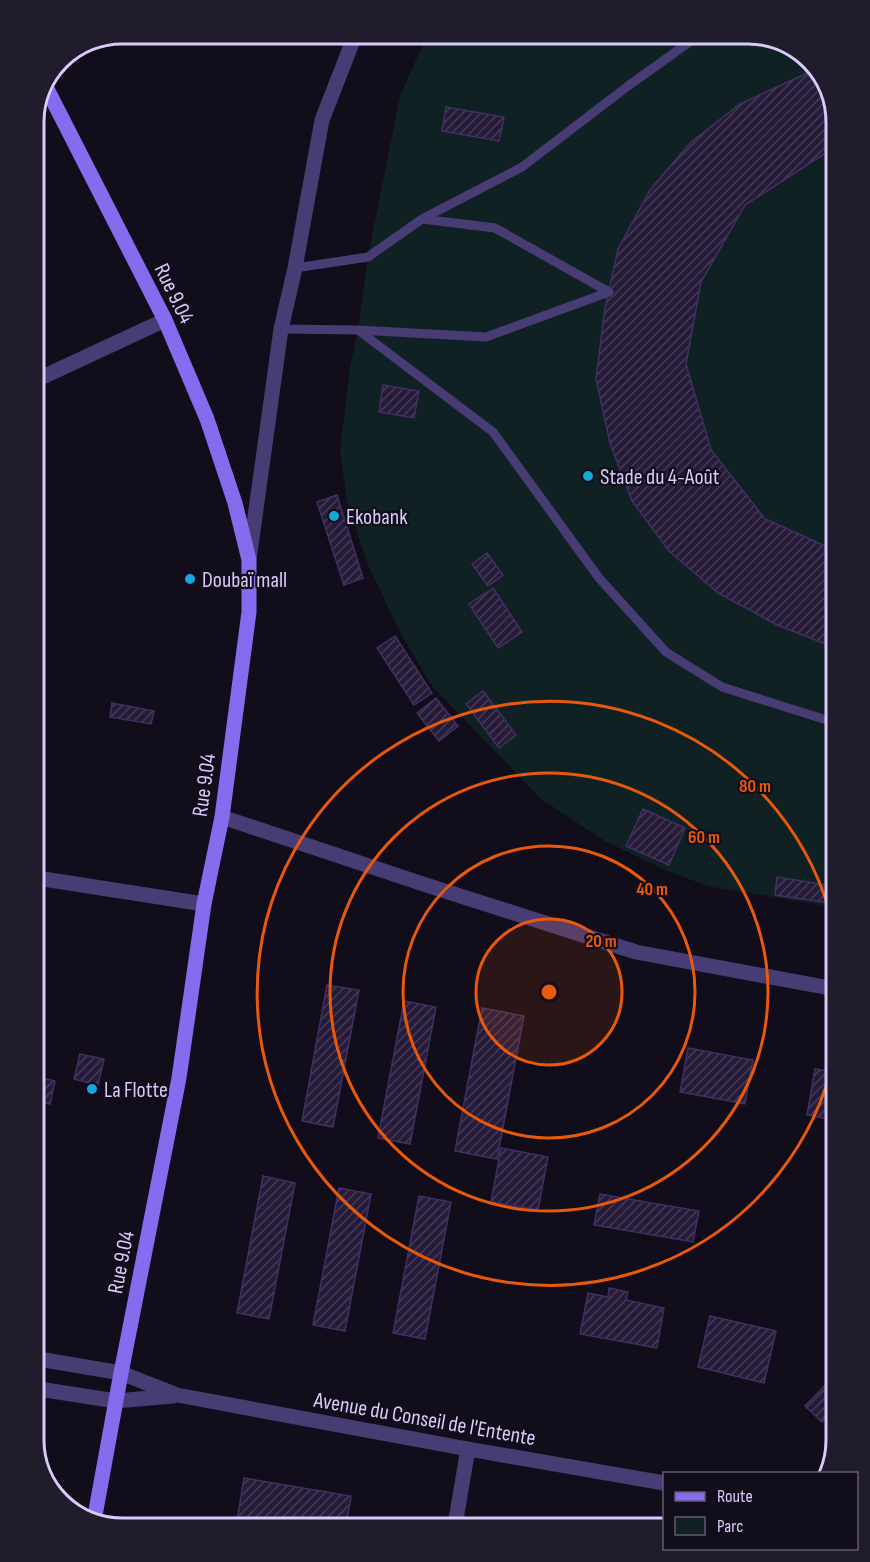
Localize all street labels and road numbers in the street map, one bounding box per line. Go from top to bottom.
street label: Rue 9.04 [148,259,200,328]
street label: Rue 9.04 [187,752,222,818]
street label: Rue 9.04 [102,1229,141,1296]
street label: Avenue du Conseil de l'Entente [311,1387,538,1452]

